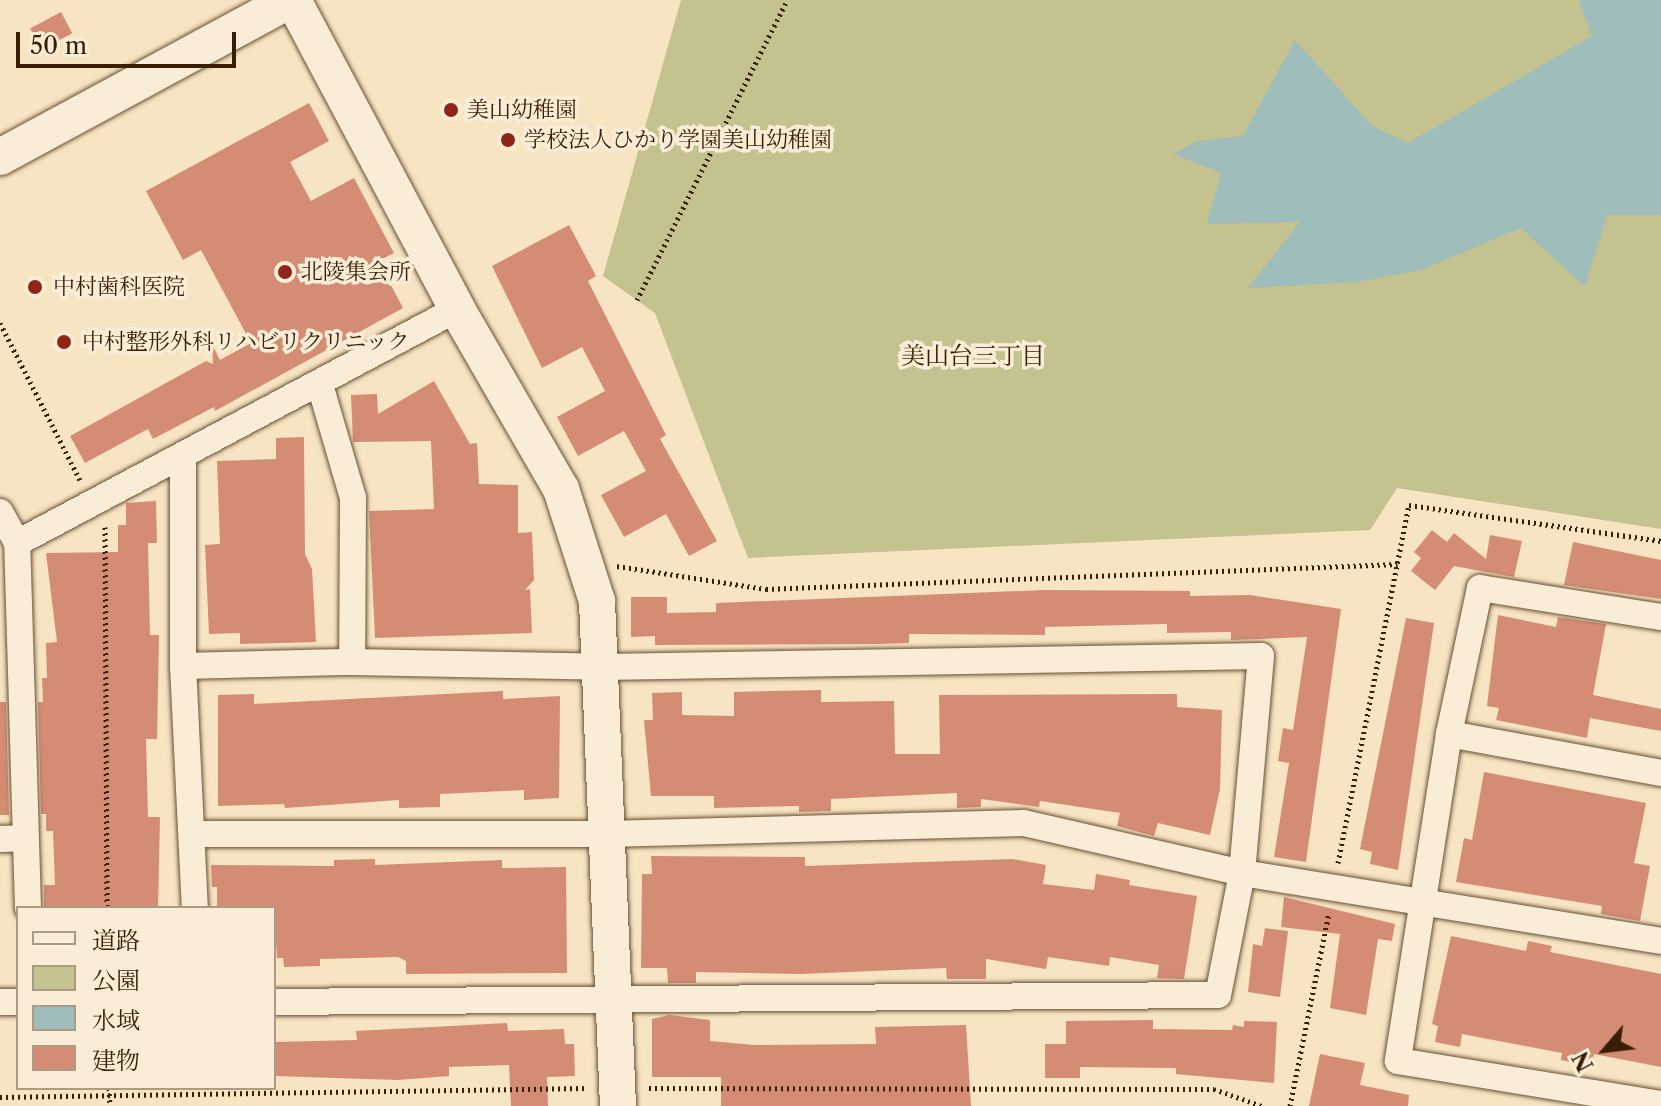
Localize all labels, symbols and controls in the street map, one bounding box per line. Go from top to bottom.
scale bar [20,16,240,66]
text: 50 m [30,31,87,60]
place label: 美山幼稚園 [467,97,577,123]
marker: 美山幼稚園 [442,101,460,119]
place label: 学校法人ひかり学園美山幼稚園 [524,127,832,153]
marker: 学校法人ひかり学園美山幼稚園 [499,131,517,149]
place label: 北陵集会所 [301,259,411,285]
marker: 北陵集会所 [276,263,294,281]
place label: 中村歯科医院 [53,274,185,300]
marker: 中村歯科医院 [24,276,46,298]
place label: 中村整形外科リハビリクリニック [82,329,412,355]
marker: 中村整形外科リハビリクリニック [53,331,75,353]
district label: 美山台三丁目 [901,342,1045,370]
legend [16,906,276,1090]
text: 道路 [92,926,140,955]
text: 公園 [92,966,140,995]
text: 水域 [92,1006,140,1035]
north arrow [1565,1010,1645,1090]
text: 建物 [92,1046,140,1075]
text: N [1567,1047,1600,1076]

